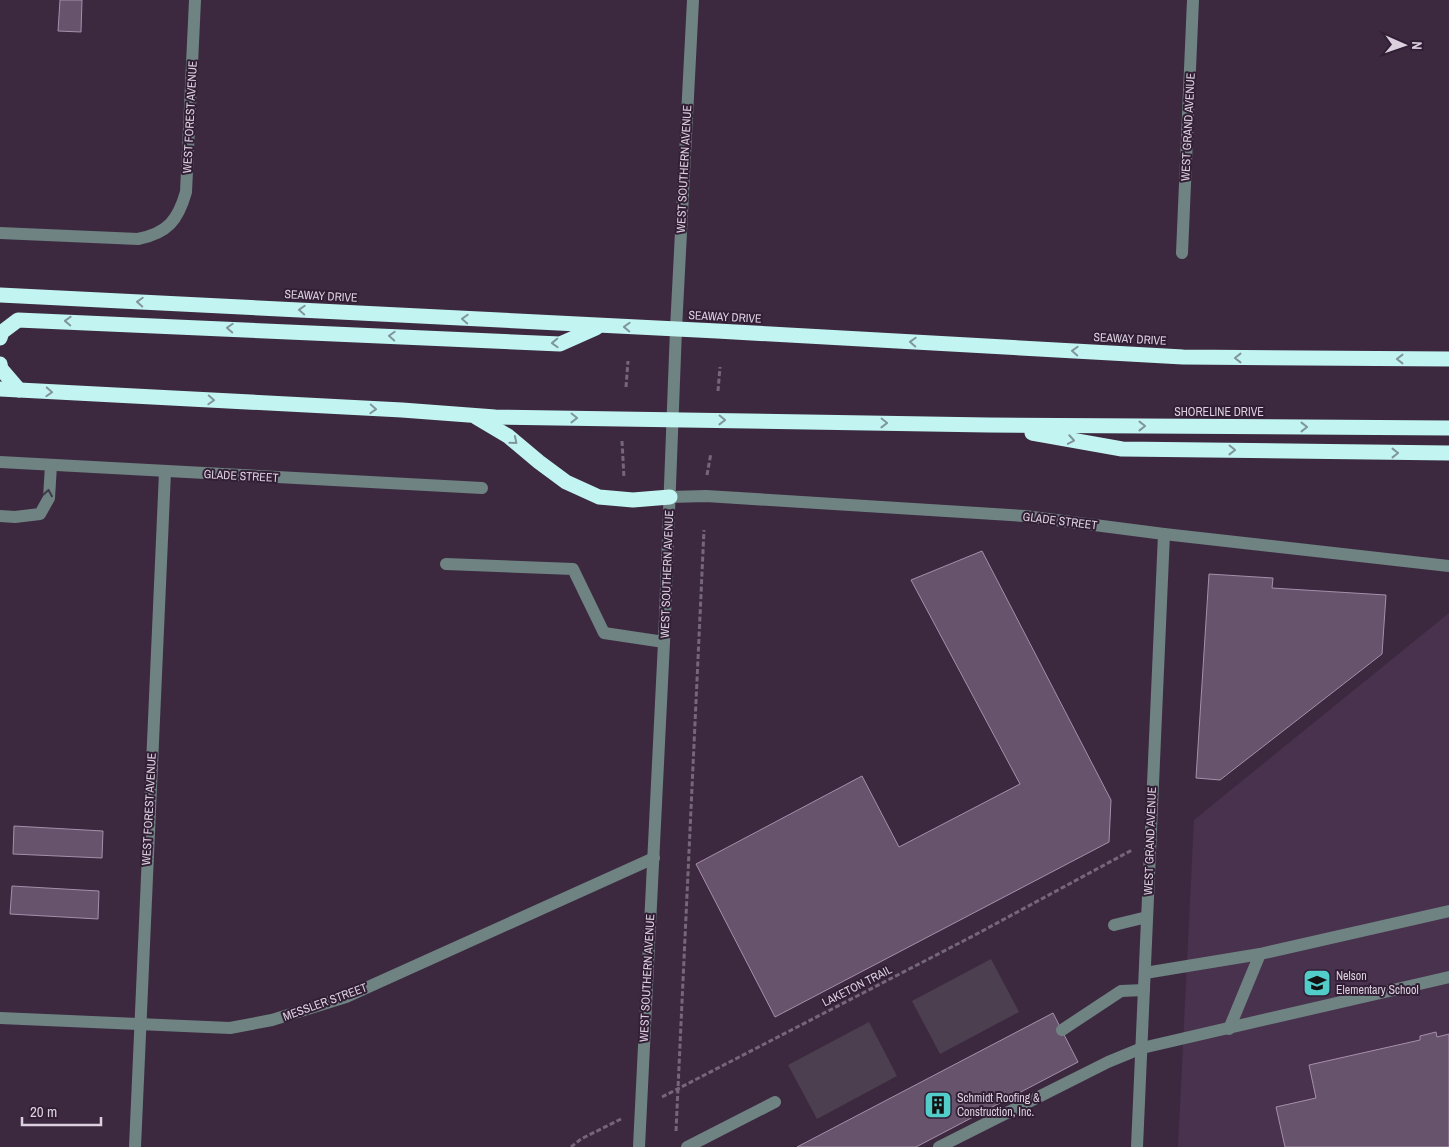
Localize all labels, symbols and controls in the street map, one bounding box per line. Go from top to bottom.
north arrow [1379,20,1429,70]
text: N [1408,41,1426,50]
street label: WEST FOREST AVENUE [179,60,201,174]
street label: WEST GRAND AVENUE [1177,72,1199,182]
street label: WEST SOUTHERN AVENUE [673,105,695,233]
street label: SEAWAY DRIVE [284,286,358,306]
one-way arrow [136,297,144,308]
one-way arrow [298,305,306,316]
street label: SEAWAY DRIVE [688,307,762,327]
one-way arrow [460,313,468,324]
one-way arrow [63,315,71,326]
one-way arrow [623,322,630,332]
one-way arrow [226,323,234,334]
street label: SEAWAY DRIVE [1093,329,1167,349]
one-way arrow [388,331,396,341]
one-way arrow [909,337,917,348]
one-way arrow [550,338,558,348]
one-way arrow [1071,346,1079,357]
one-way arrow [1234,353,1242,363]
one-way arrow [1396,354,1404,364]
one-way arrow [45,386,53,397]
one-way arrow [207,395,215,406]
one-way arrow [370,403,378,414]
street label: SHORELINE DRIVE [1174,404,1264,420]
one-way arrow [570,413,578,423]
one-way arrow [718,415,726,425]
one-way arrow [880,418,888,428]
one-way arrow [1138,421,1146,431]
one-way arrow [1301,422,1309,432]
one-way arrow [1066,434,1075,444]
one-way arrow [508,435,517,444]
one-way arrow [1229,445,1237,455]
one-way arrow [1392,448,1399,458]
street label: GLADE STREET [203,466,279,486]
one-way arrow [43,488,53,497]
street label: GLADE STREET [1022,508,1098,534]
street label: WEST SOUTHERN AVENUE [657,510,677,638]
street label: WEST FOREST AVENUE [138,752,160,866]
street label: WEST GRAND AVENUE [1140,787,1160,895]
street label: WEST SOUTHERN AVENUE [636,914,658,1042]
street label: LAKETON TRAIL [819,961,895,1010]
school or university icon: Nelson Elementary School [1302,968,1332,998]
place label: Nelson Elementary School [1336,968,1419,998]
street label: MESSLER STREET [281,979,369,1025]
building icon: Schmidt Roofing & Construction, Inc. [923,1090,953,1120]
place label: Schmidt Roofing & Construction, Inc. [957,1090,1040,1120]
scale bar [22,1094,101,1126]
text: 20 m [30,1101,57,1122]

